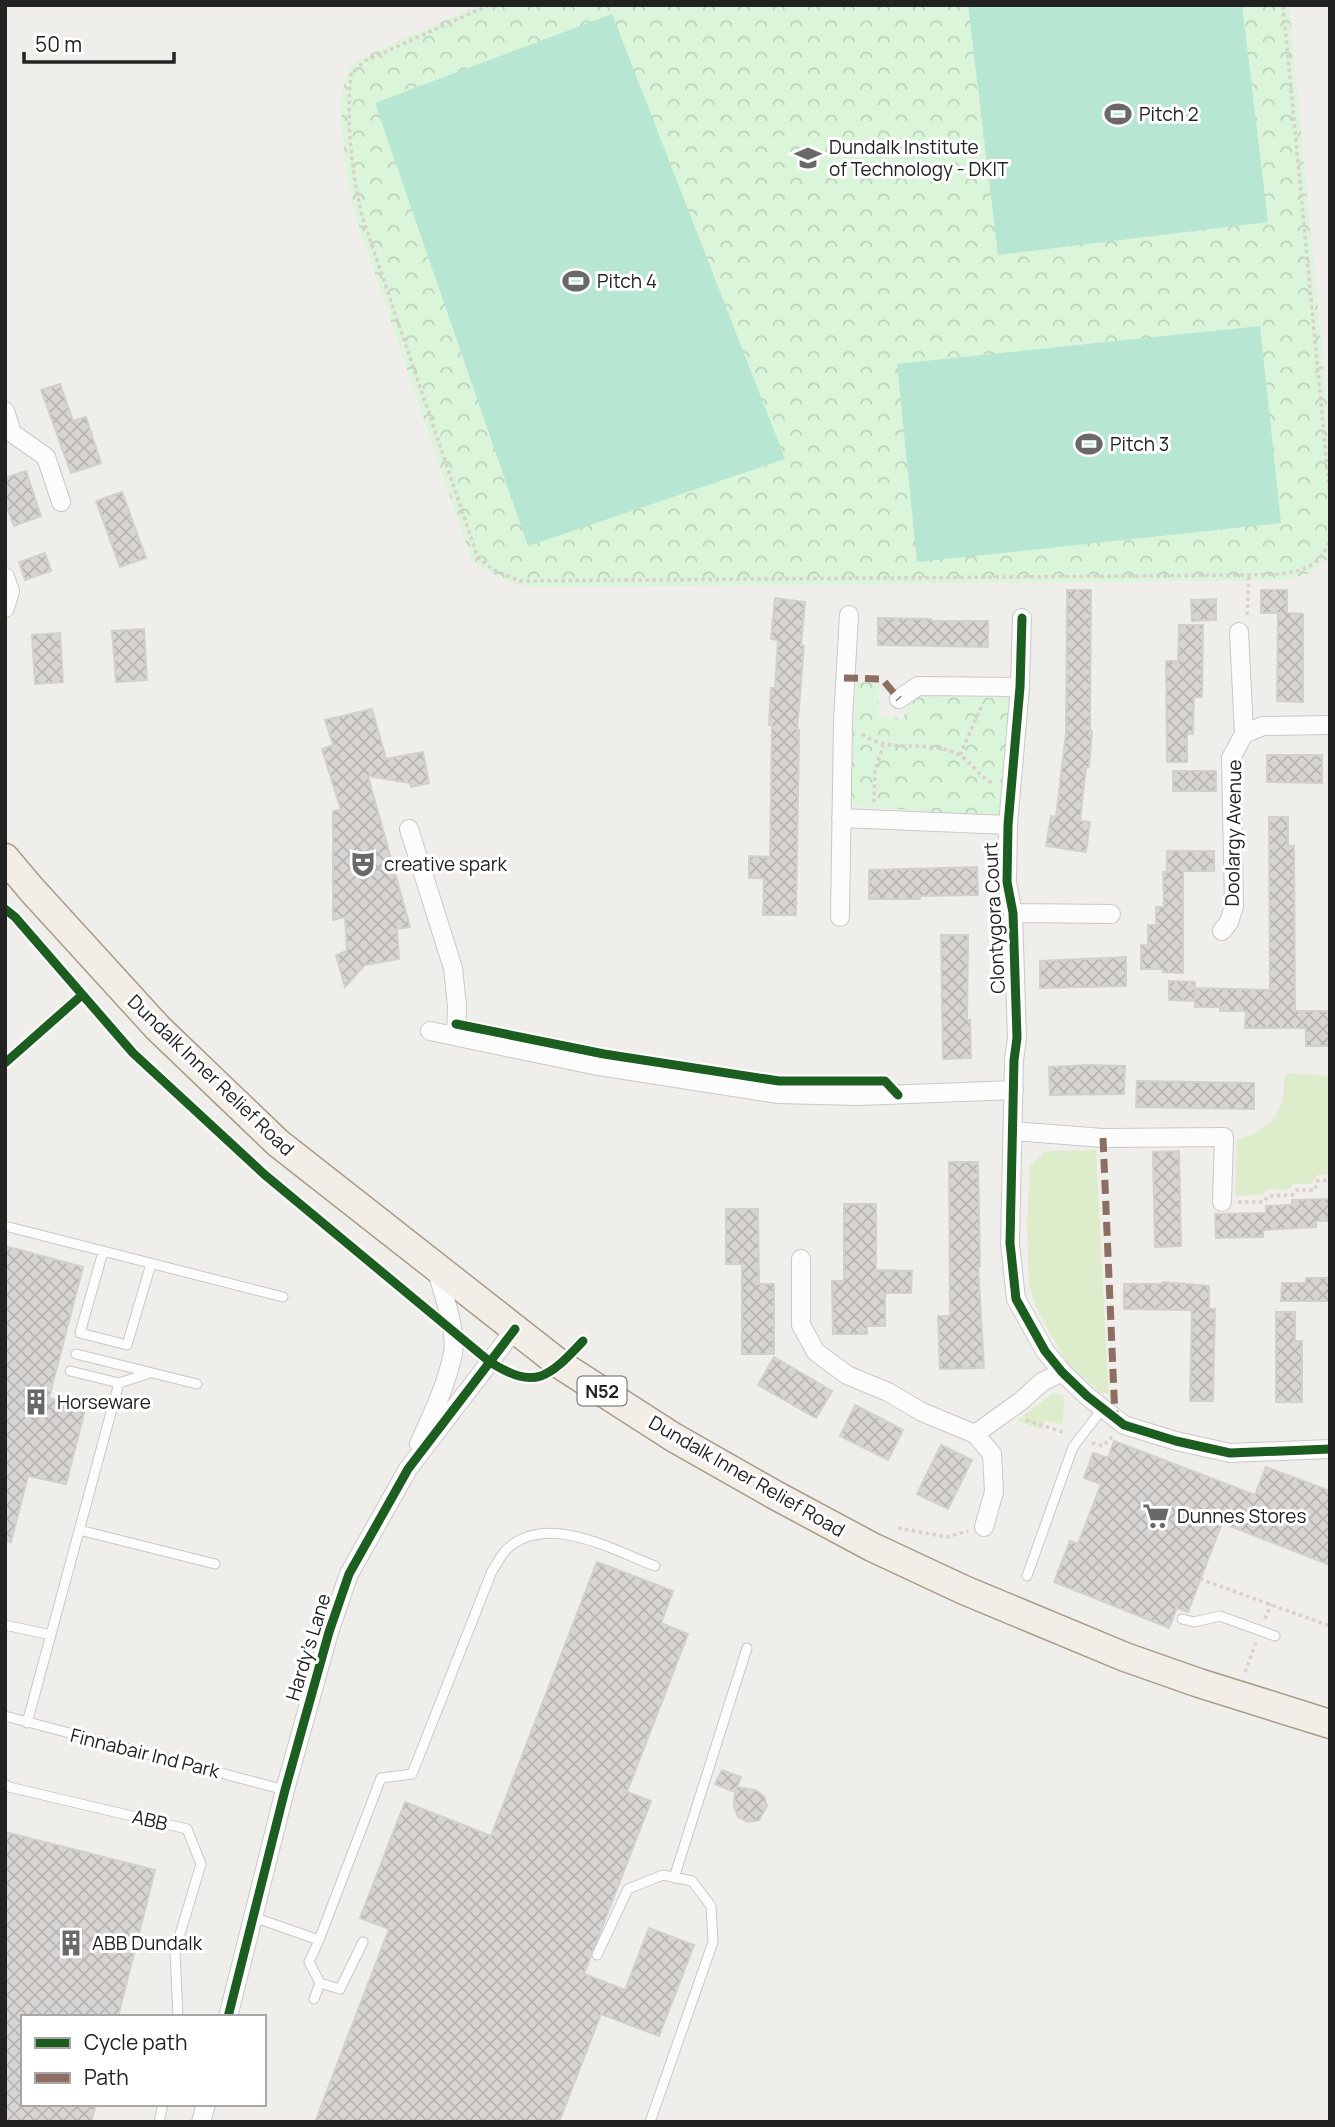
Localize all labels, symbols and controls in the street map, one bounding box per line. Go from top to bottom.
scale bar [24,21,175,65]
text: 50 m [35,30,82,58]
sports icon: Pitch 2 [1103,99,1133,129]
place label: Pitch 2 [1139,101,1199,127]
place label: Dundalk Institute of Technology - DKIT [829,134,1009,182]
school or university icon: Dundalk Institute of Technology - DKIT [793,143,823,173]
sports icon: Pitch 4 [561,266,591,296]
place label: Pitch 4 [597,268,657,294]
sports icon: Pitch 3 [1074,429,1104,459]
place label: Pitch 3 [1110,431,1169,457]
street label: Doolargy Avenue [1219,759,1247,907]
street label: Clontygora Court [977,842,1011,994]
theatre icon: creative spark [348,849,378,879]
place label: creative spark [384,851,507,877]
street label: Dundalk Inner Relief Road [122,989,300,1161]
road number: N52 [578,1376,626,1406]
building icon: Horseware [21,1387,51,1417]
place label: Horseware [57,1389,151,1415]
street label: Dundalk Inner Relief Road [644,1409,850,1543]
supermarket icon: Dunnes Stores [1141,1501,1171,1531]
place label: Dunnes Stores [1177,1503,1306,1529]
street label: Hardy's Lane [279,1590,337,1704]
street label: Finnabair Ind Park [68,1722,223,1784]
street label: ABB [130,1803,170,1837]
building icon: ABB Dundalk [56,1928,86,1958]
place label: ABB Dundalk [92,1930,203,1956]
legend [21,2015,266,2106]
text: Cycle path [84,2028,187,2056]
text: Path [84,2063,129,2091]

